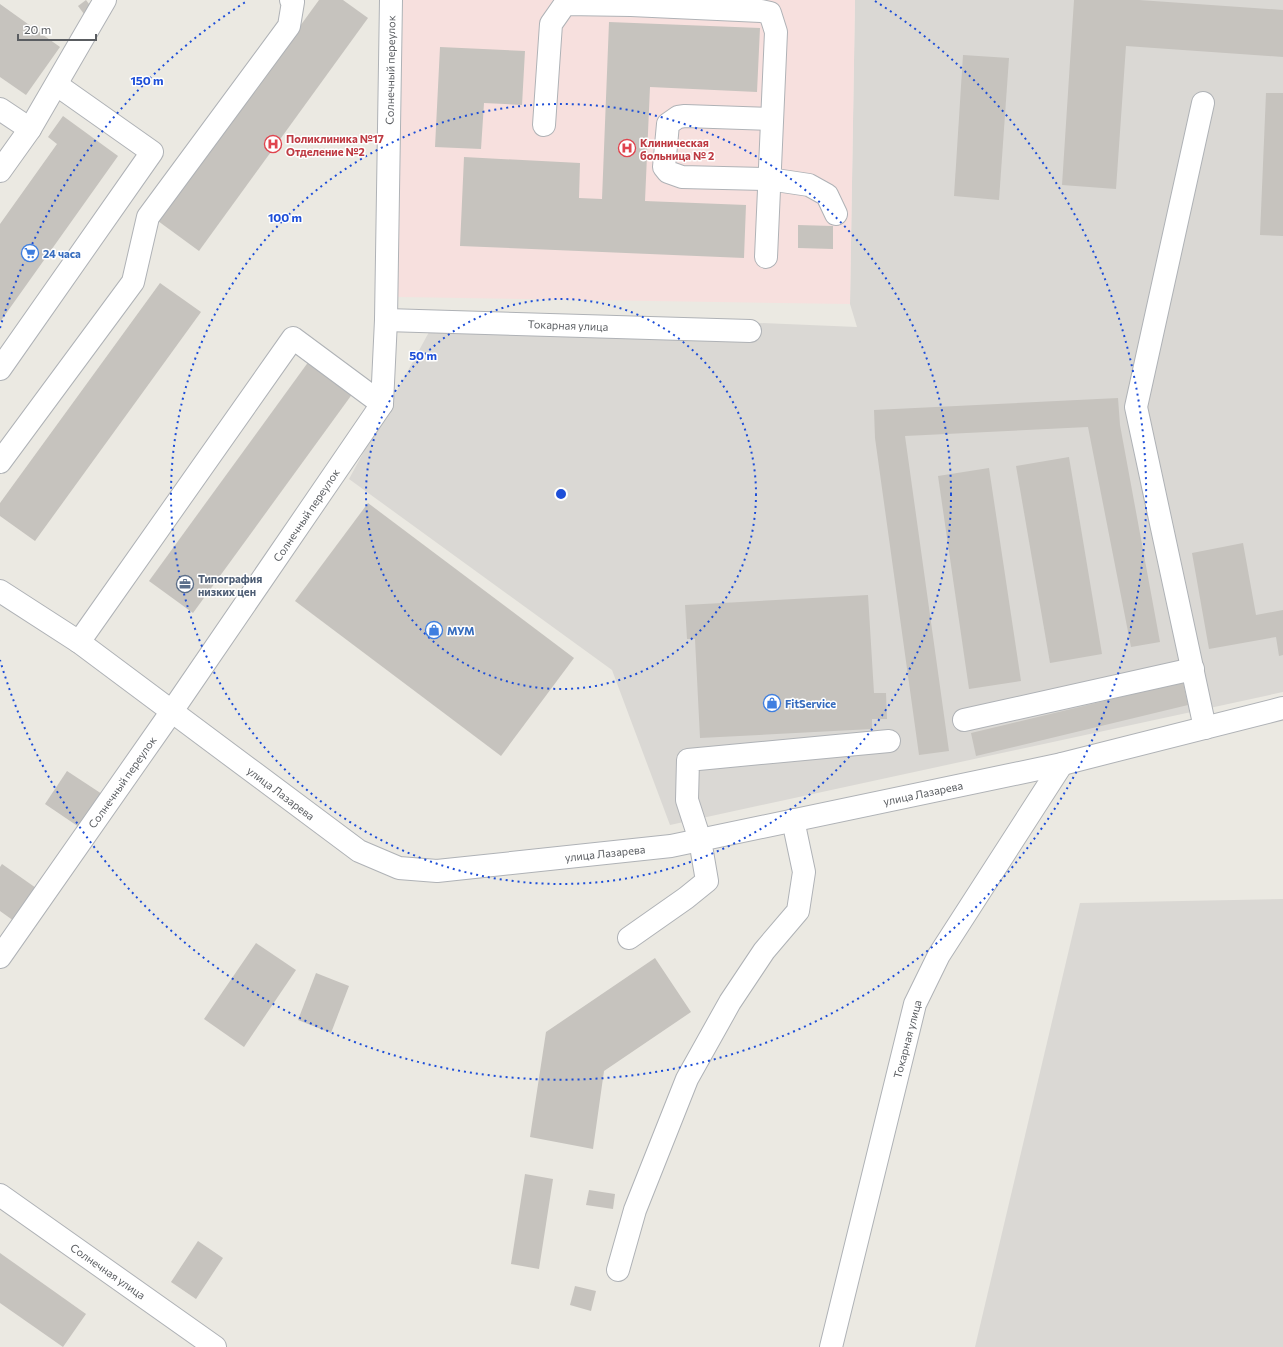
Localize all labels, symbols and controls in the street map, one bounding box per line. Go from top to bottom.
street label: Солнечный переулок [383,15,397,125]
scale bar [18,16,96,42]
text: 20 m [24,22,51,36]
text: 150 m [130,73,164,87]
place label: Поликлиника №17 Отделение №2 [286,132,384,158]
hospital icon: Поликлиника №17 Отделение №2 [263,134,283,154]
place label: Клиническая больница № 2 [640,136,714,162]
hospital icon: Клиническая больница № 2 [617,138,637,158]
text: 100 m [268,210,302,224]
supermarket icon: 24 часа [20,243,40,263]
place label: 24 часа [43,247,81,260]
street label: Токарная улица [527,317,609,333]
text: 50 m [409,348,437,362]
street label: Солнечный переулок [270,466,342,564]
centre of rings [554,487,568,501]
place label: Типография низких цен [198,572,262,598]
office icon: Типография низких цен [175,574,195,594]
shop icon: МУМ [424,620,444,640]
place label: МУМ [447,624,475,637]
shop icon: FitService [762,693,782,713]
place label: FitService [785,697,836,710]
street label: Солнечный переулок [85,733,159,830]
street label: улица Лазарева [245,763,317,823]
street label: улица Лазарева [882,778,964,808]
street label: улица Лазарева [564,842,646,864]
street label: Токарная улица [890,998,924,1080]
street label: Солнечная улица [68,1240,148,1302]

